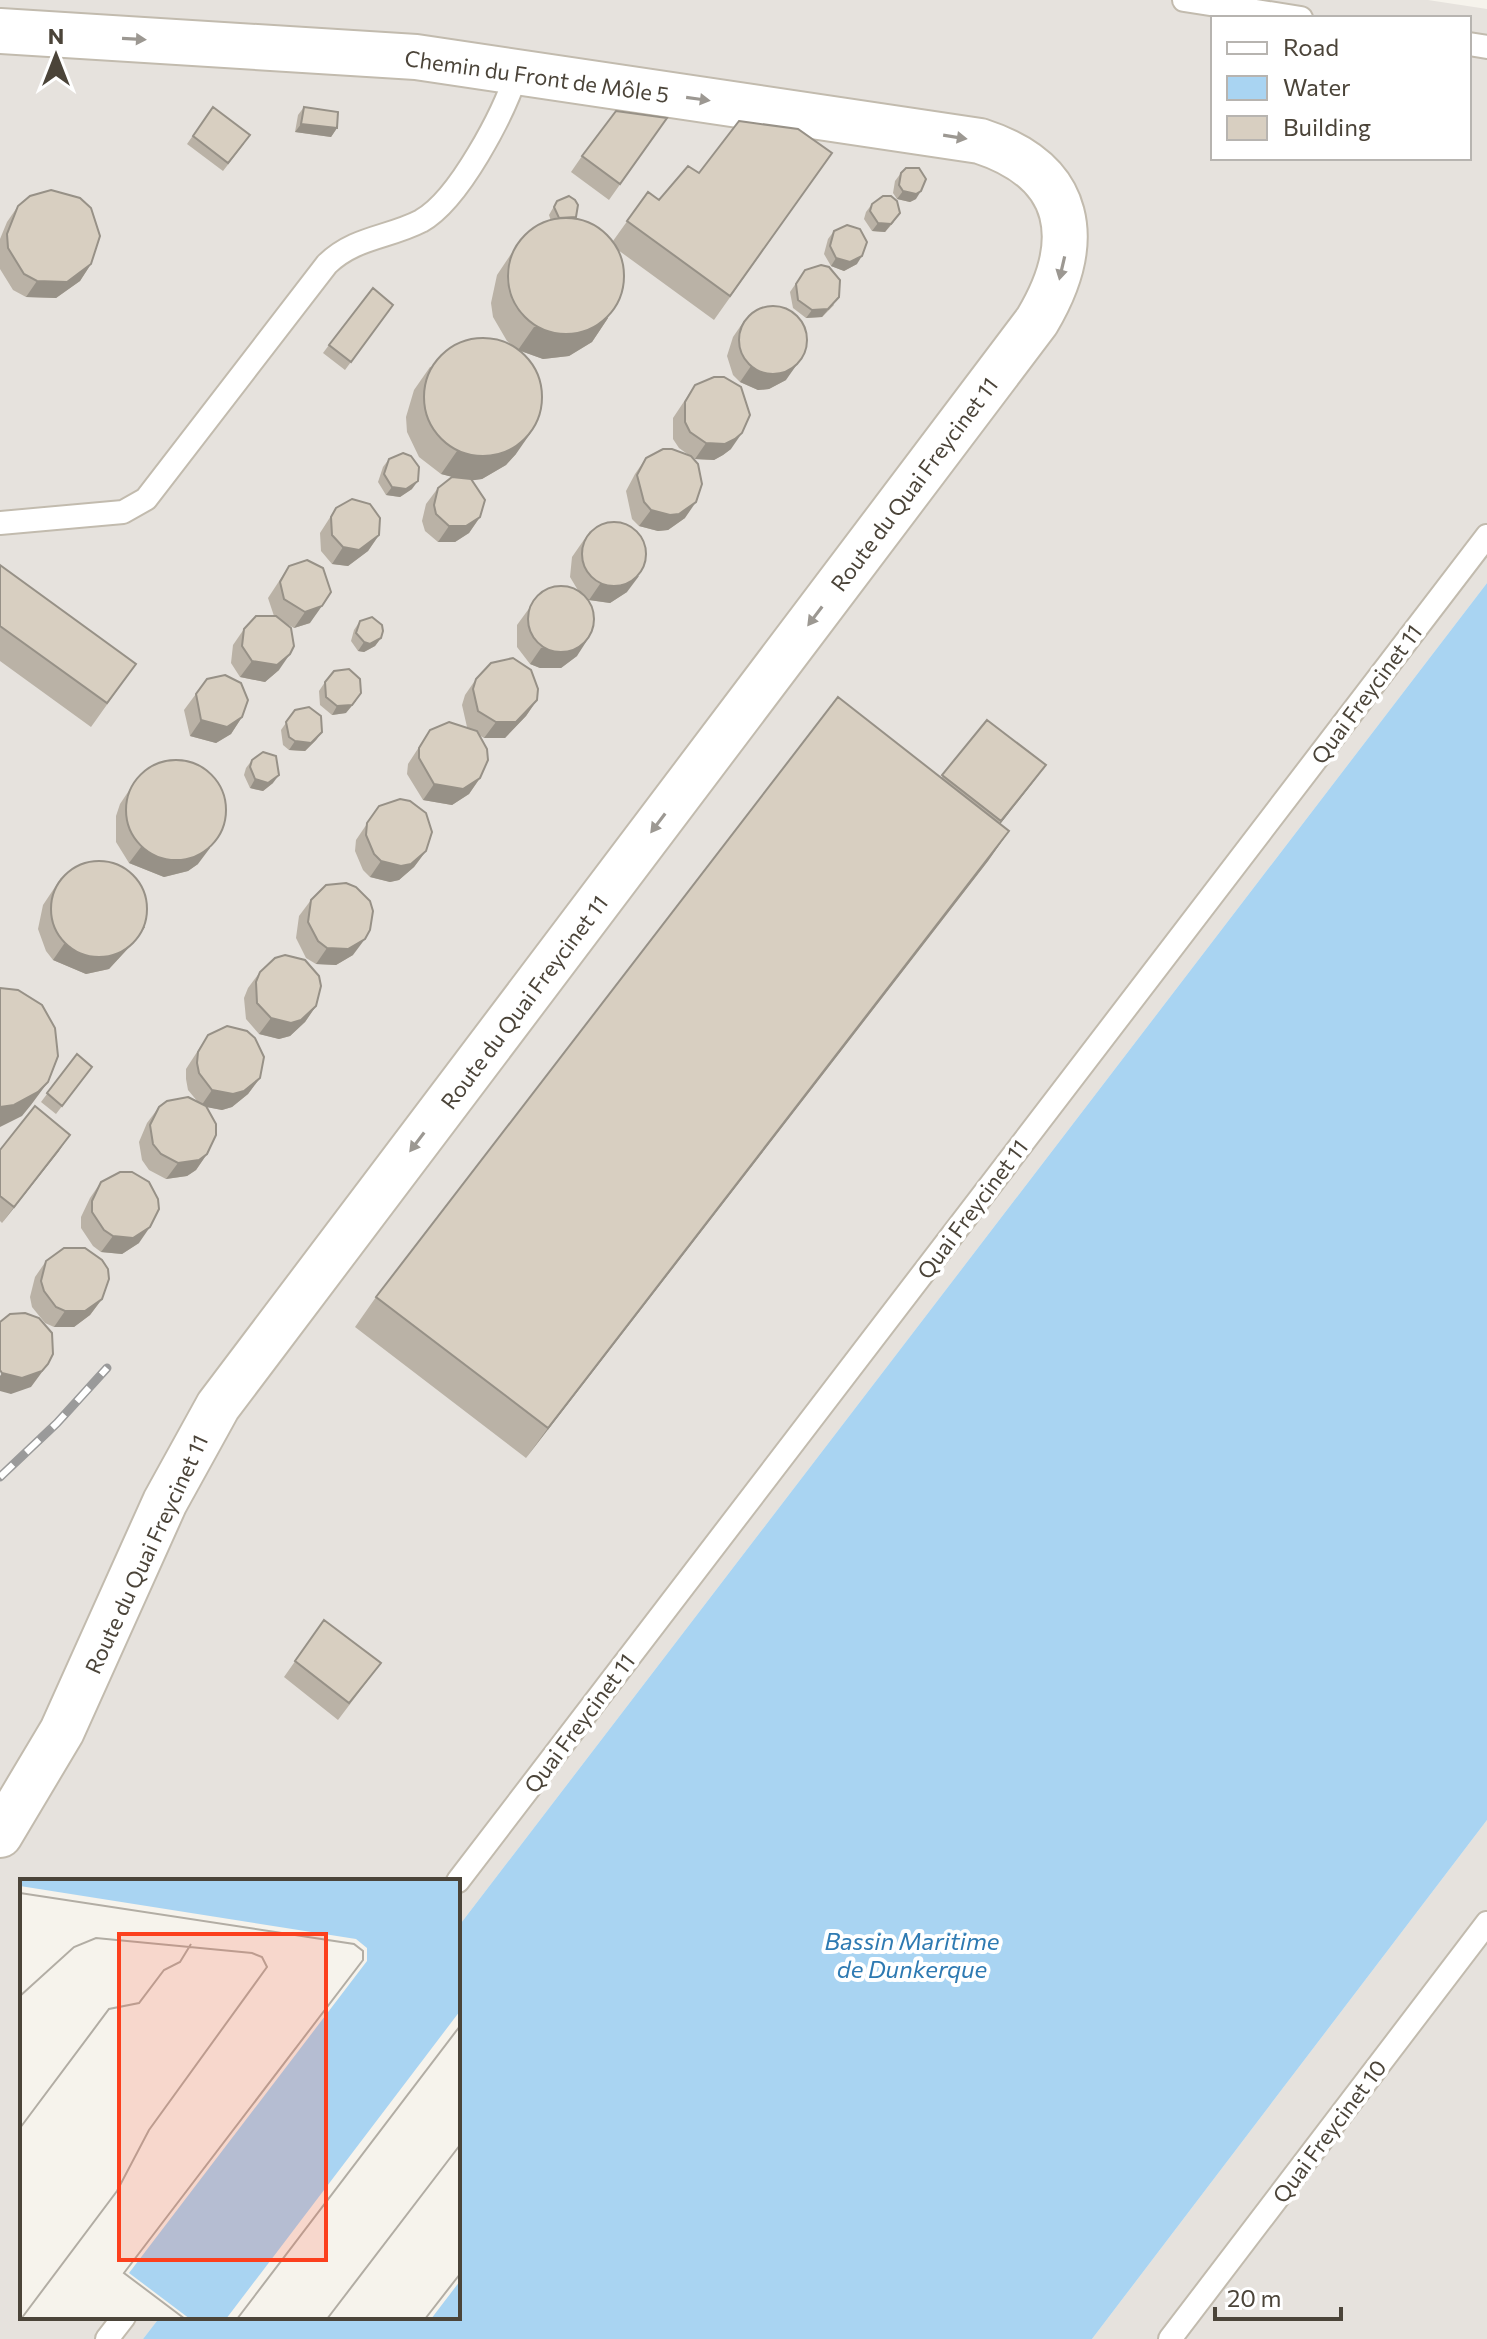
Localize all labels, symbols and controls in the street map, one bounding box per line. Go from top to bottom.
north arrow [16,16,96,96]
legend [1211,16,1471,160]
text: N [48,22,64,49]
one-way arrow [122,32,147,45]
text: Road [1283,32,1339,61]
street label: Chemin du Front de Môle 5 [403,44,671,108]
text: Water [1283,72,1351,101]
one-way arrow [686,93,711,106]
text: Building [1283,112,1371,141]
one-way arrow [943,131,968,144]
one-way arrow [1055,256,1068,281]
street label: Route du Quai Freycinet 11 [825,372,1003,596]
one-way arrow [807,605,823,627]
street label: Quai Freycinet 11 [1305,619,1427,769]
one-way arrow [651,813,667,834]
street label: Route du Quai Freycinet 11 [435,890,613,1114]
one-way arrow [409,1132,425,1152]
street label: Quai Freycinet 11 [911,1134,1033,1284]
street label: Route du Quai Freycinet 11 [79,1430,213,1678]
street label: Quai Freycinet 11 [518,1648,640,1798]
inset map [20,1879,460,2319]
water label: Bassin Maritime de Dunkerque [824,1926,1000,1983]
street label: Quai Freycinet 10 [1266,2054,1392,2208]
scale bar [1215,2271,1341,2321]
text: 20 m [1227,2283,1281,2312]

